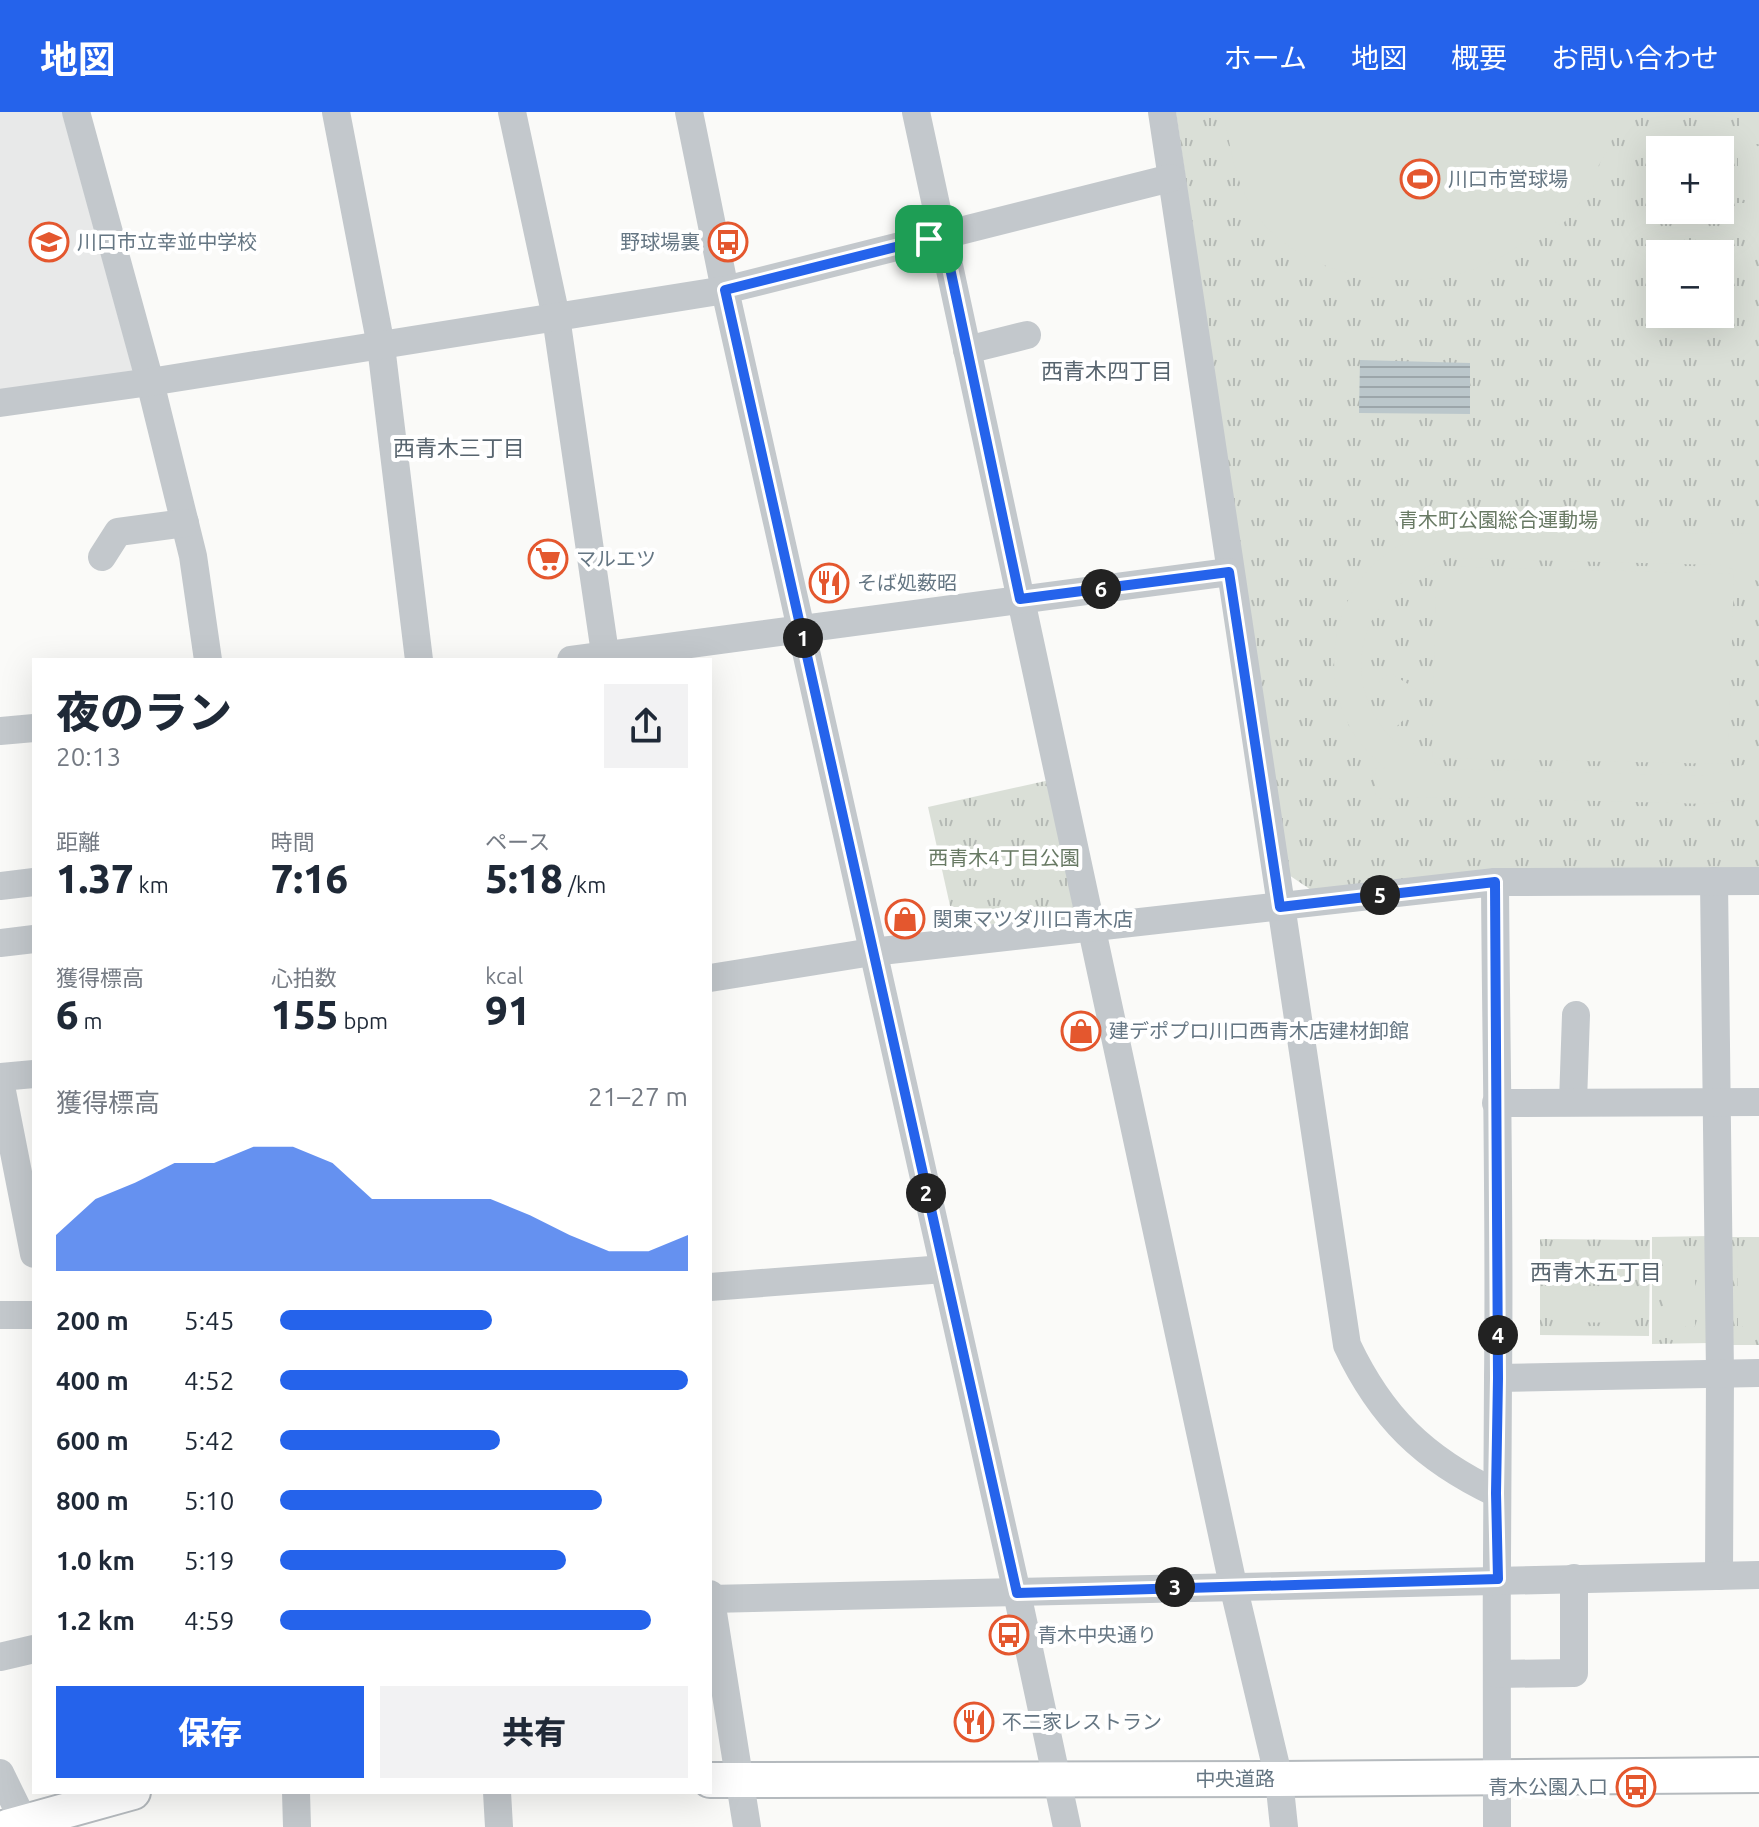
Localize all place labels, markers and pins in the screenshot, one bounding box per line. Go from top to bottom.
sports icon: 川口市営球場 [1399,158,1441,200]
place label: 川口市営球場 [1448,167,1568,190]
pin [895,205,963,273]
school or university icon: 川口市立幸並中学校 [28,221,70,263]
bus stop icon: 野球場裏 [707,221,749,263]
place label: 川口市立幸並中学校 [77,230,257,253]
place label: 野球場裏 [620,230,700,253]
supermarket icon: マルエツ [527,538,569,580]
place label: マルエツ [576,547,656,570]
restaurant icon: そば処薮昭 [808,562,850,604]
pin: 6 [1081,569,1121,609]
place label: そば処薮昭 [857,571,957,594]
pin: 1 [783,618,823,658]
pin: 5 [1360,875,1400,915]
shop icon: 関東マツダ川口青木店 [884,898,926,940]
place label: 関東マツダ川口青木店 [933,907,1133,930]
shop icon: 建デポプロ川口西青木店建材卸館 [1060,1010,1102,1052]
place label: 建デポプロ川口西青木店建材卸館 [1109,1019,1409,1042]
pin: 2 [906,1173,946,1213]
pin: 4 [1478,1315,1518,1355]
pin: 3 [1155,1567,1195,1607]
bus stop icon: 青木中央通り [988,1614,1030,1656]
place label: 青木中央通り [1037,1623,1157,1646]
restaurant icon: 不二家レストラン [953,1701,995,1743]
place label: 不二家レストラン [1002,1710,1162,1733]
bus stop icon: 青木公園入口 [1615,1766,1657,1808]
place label: 青木公園入口 [1488,1775,1608,1798]

